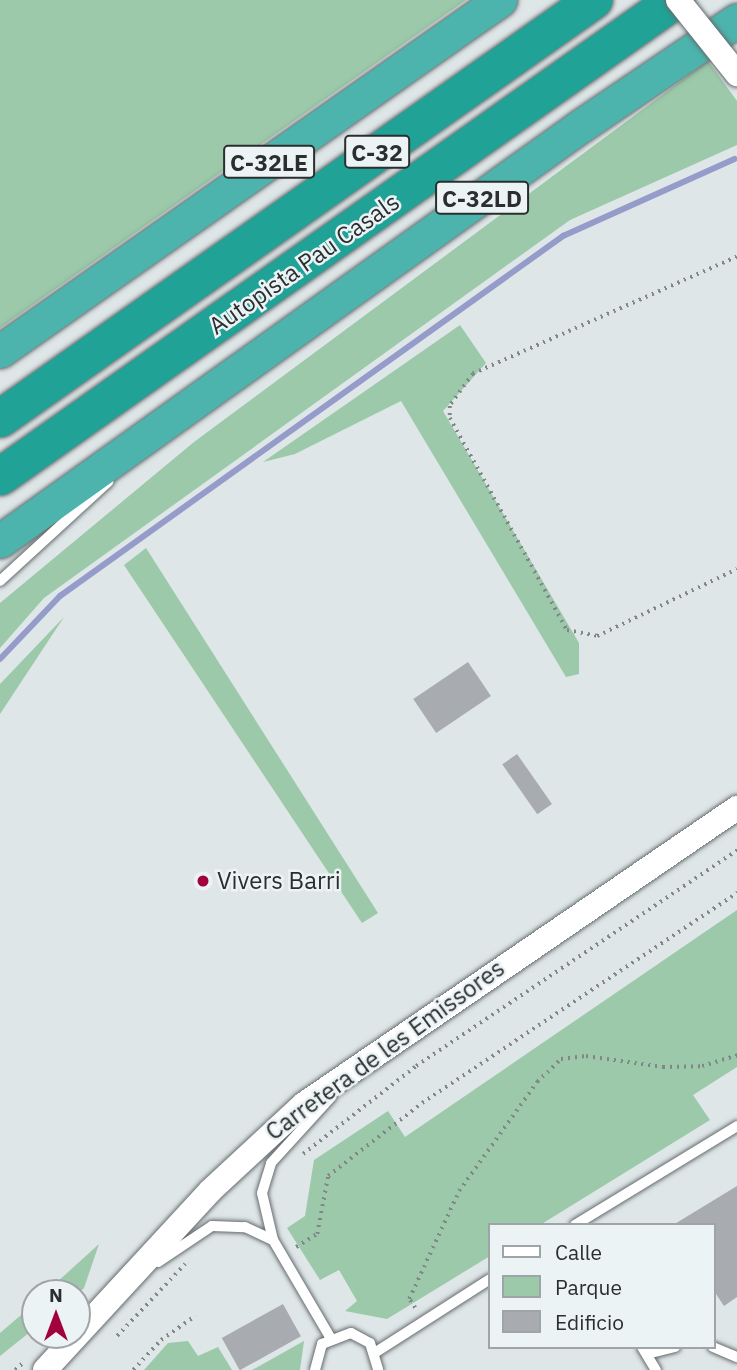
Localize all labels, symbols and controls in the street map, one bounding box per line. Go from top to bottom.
road number: C-32 [344,132,410,172]
road number: C-32LE [222,142,316,182]
road number: C-32LD [435,178,529,218]
street label: Autopista Pau Casals [203,187,405,341]
place label: Vivers Barri [217,867,341,895]
marker: Vivers Barri [195,873,211,889]
street label: Carretera de les Emissores [260,954,510,1146]
legend [489,1223,716,1349]
text: Calle [555,1238,602,1266]
text: Parque [555,1273,622,1301]
north arrow [21,1279,91,1349]
text: N [49,1283,63,1307]
text: Edificio [555,1308,624,1336]

